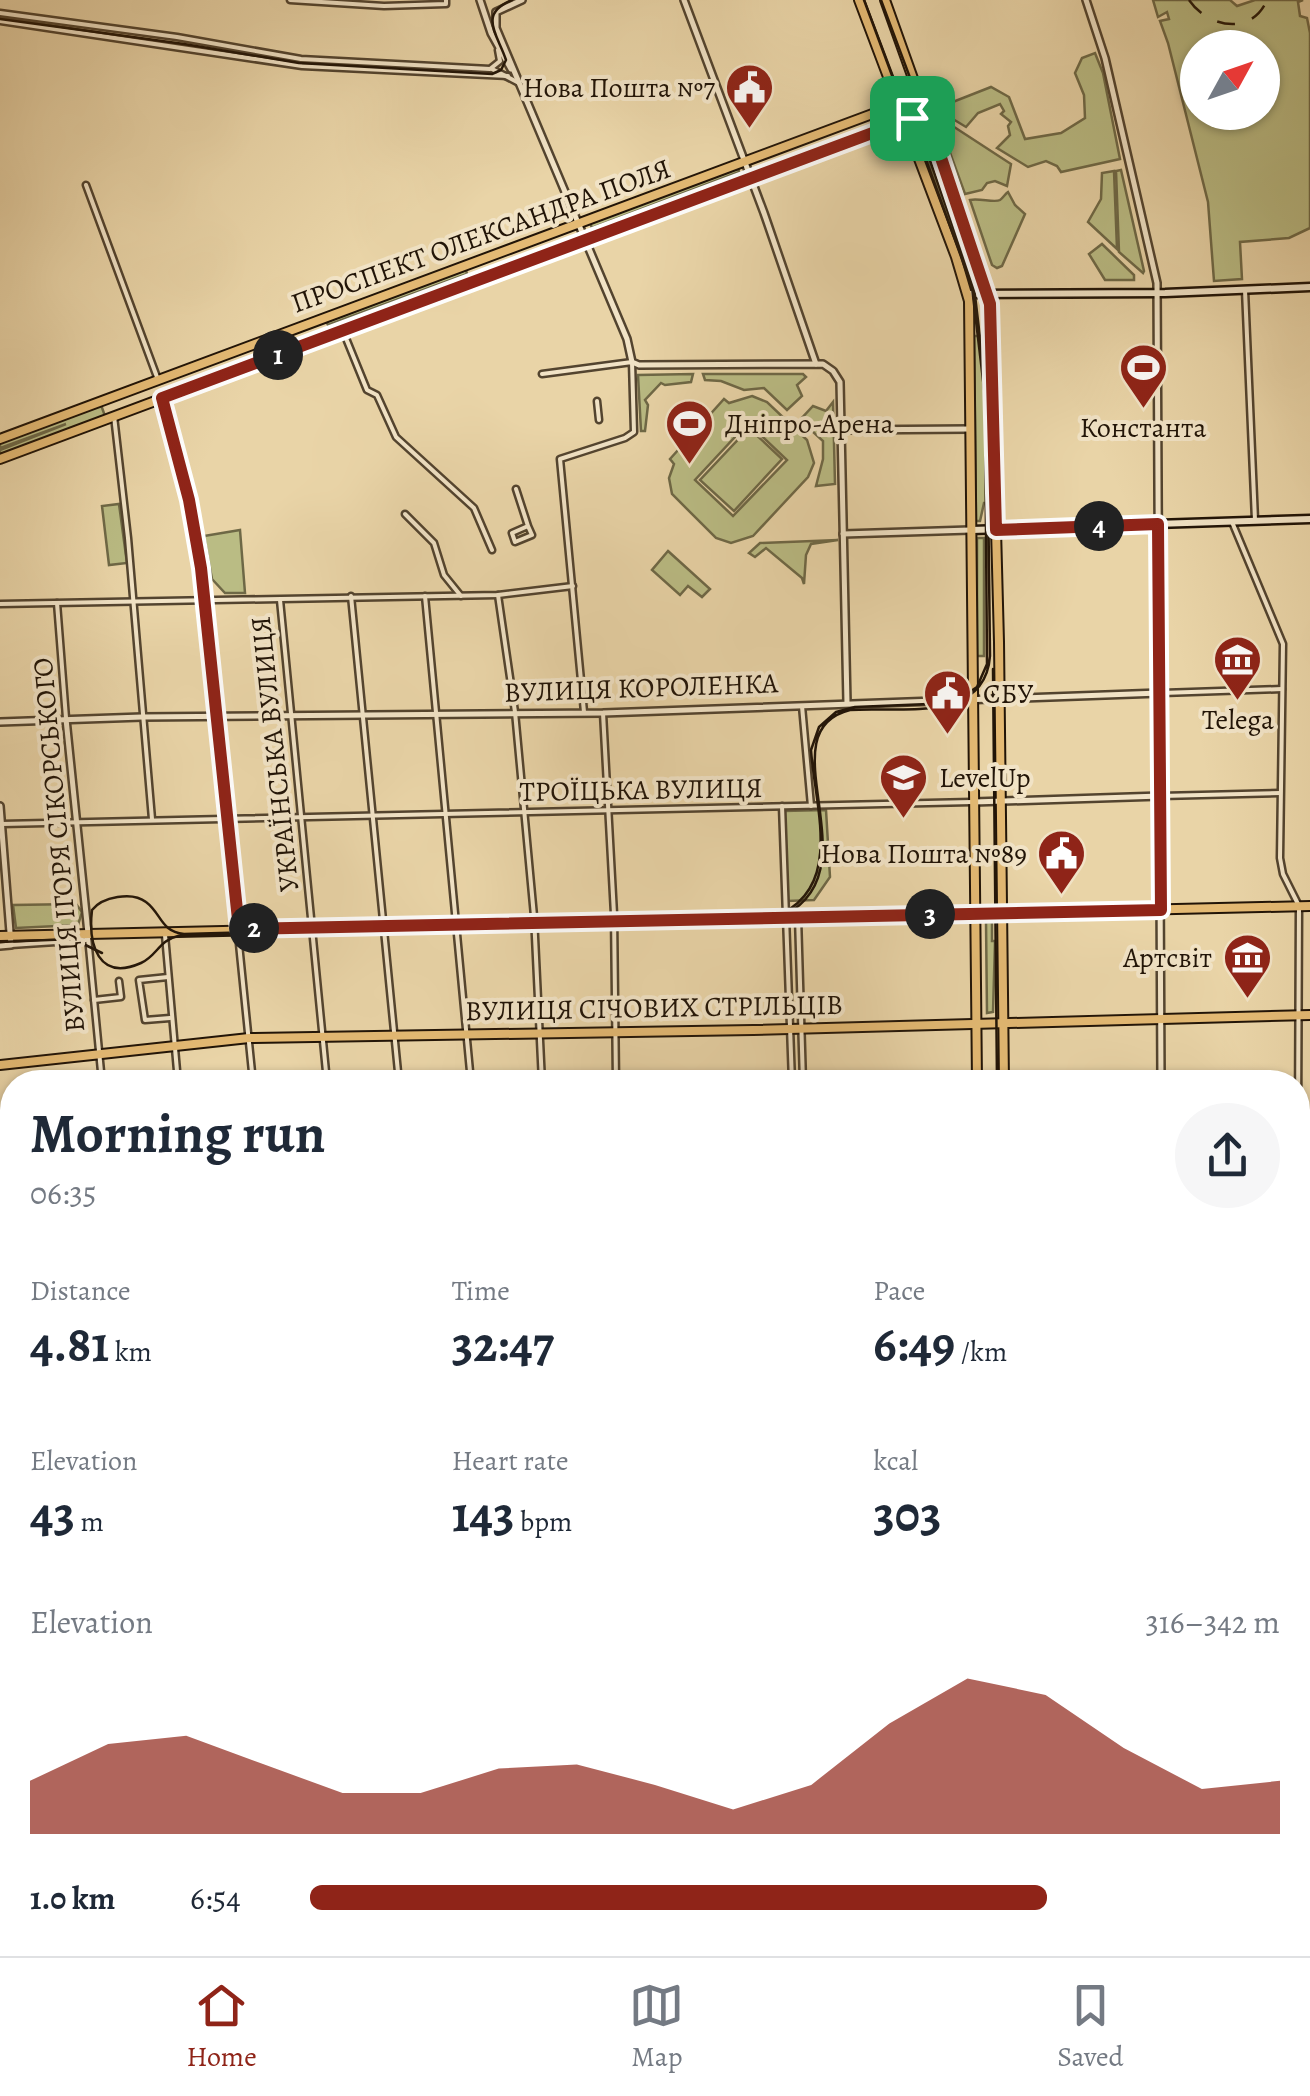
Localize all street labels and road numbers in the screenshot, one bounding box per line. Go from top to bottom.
street label: ПРОСПЕКТ ОЛЕКСАНДРА ПОЛЯ [286,150,676,322]
street label: УКРАЇНСЬКА ВУЛИЦЯ [242,614,308,894]
street label: ВУЛИЦЯ ІГОРЯ СІКОРСЬКОГО [24,656,94,1034]
street label: ВУЛИЦЯ КОРОЛЕНКА [503,664,779,712]
street label: ТРОЇЦЬКА ВУЛИЦЯ [519,769,763,811]
street label: ВУЛИЦЯ СІЧОВИХ СТРІЛЬЦІВ [465,986,843,1030]

